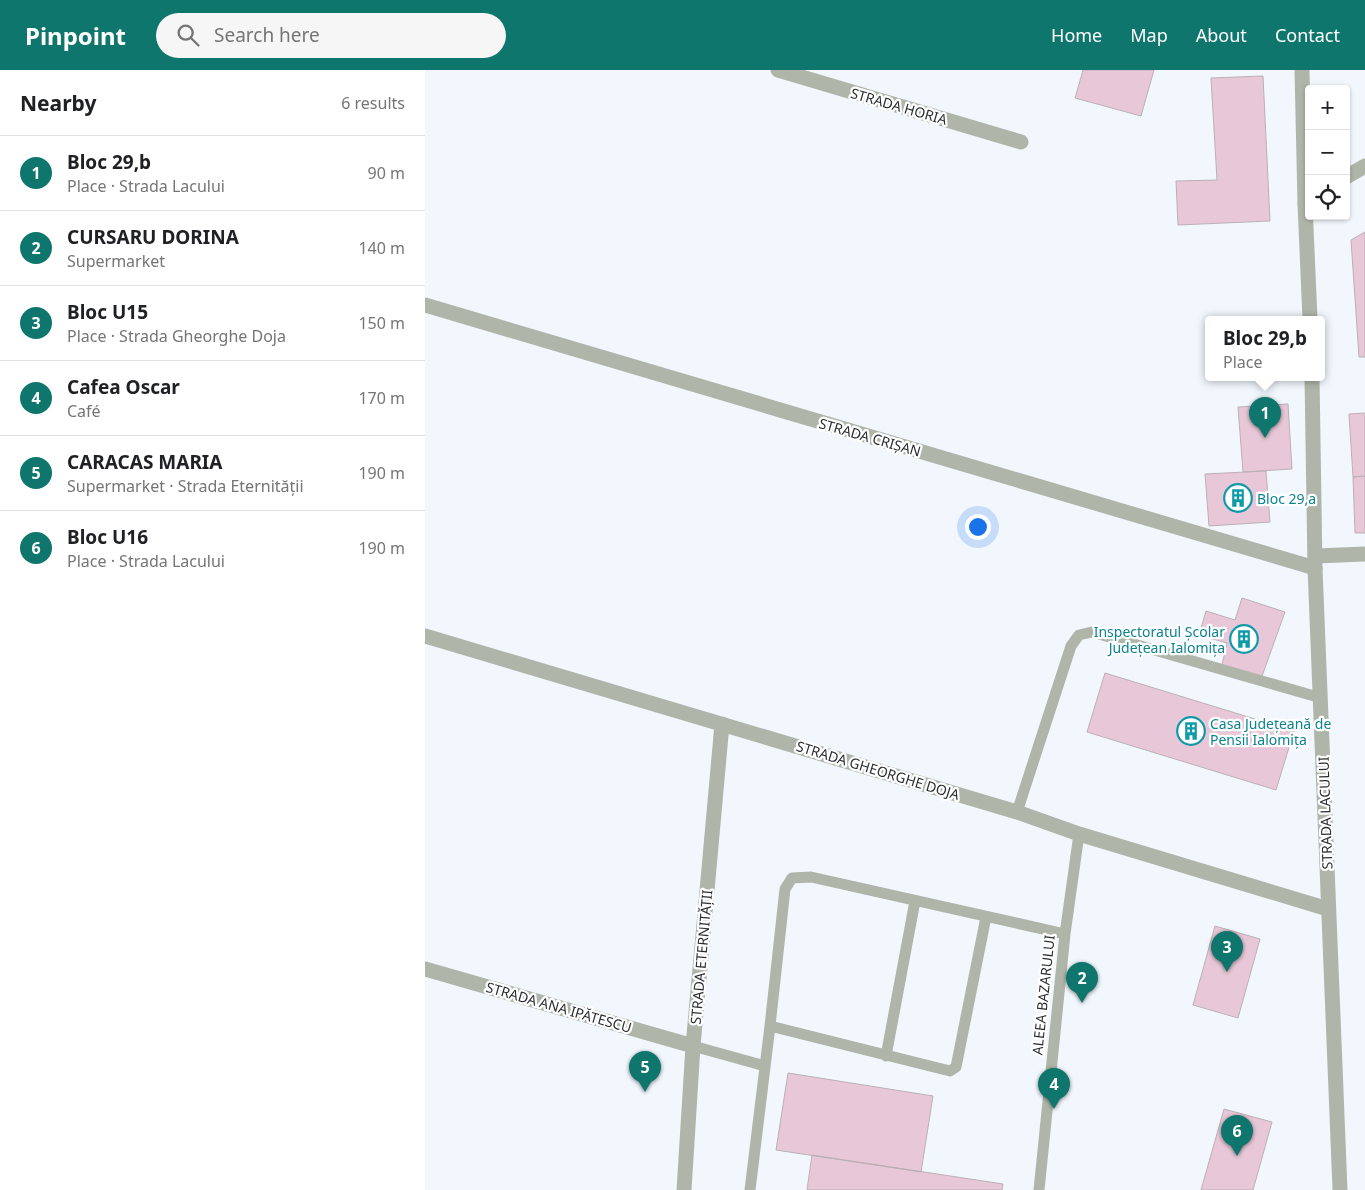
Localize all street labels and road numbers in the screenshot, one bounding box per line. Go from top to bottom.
street label: STRADA HORIA [849,83,949,129]
street label: STRADA CRIȘAN [817,413,923,461]
street label: STRADA GHEORGHE DOJA [794,736,962,804]
street label: STRADA LACULUI [1314,756,1336,870]
street label: STRADA ETERNITĂȚII [686,889,716,1025]
street label: ALEEA BAZARULUI [1027,934,1059,1056]
street label: STRADA ANA IPĂTESCU [484,977,634,1037]

